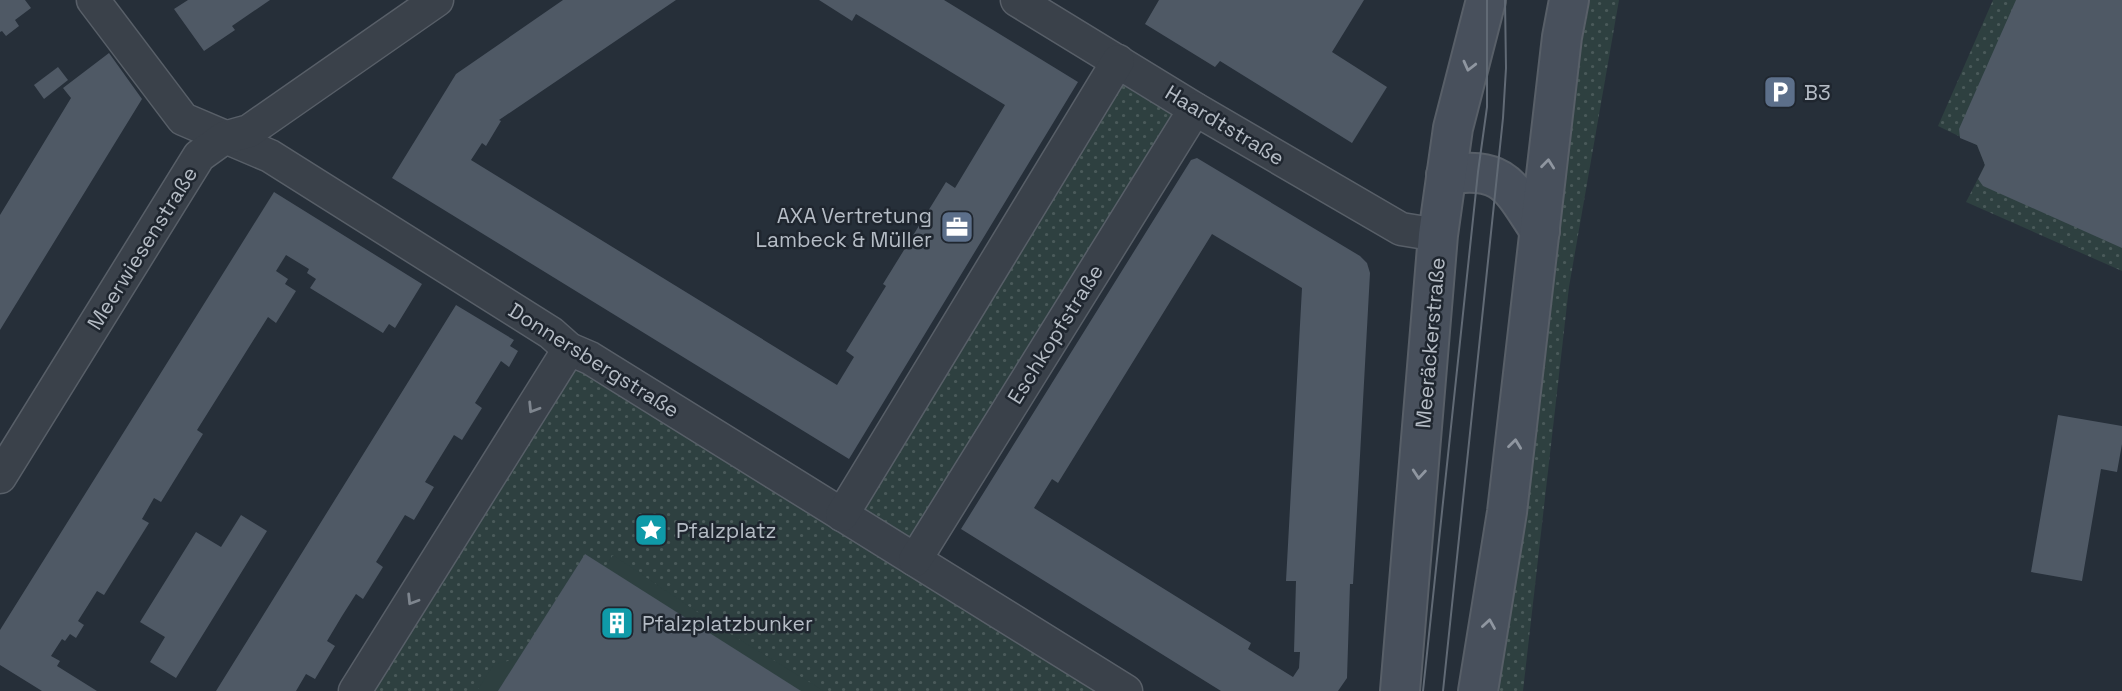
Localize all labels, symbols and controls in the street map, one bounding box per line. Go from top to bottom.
one-way arrow [1463,60,1477,72]
parking icon: B3 [1761,73,1799,111]
street label: Haardtstraße [1160,79,1290,171]
place label: B3 [1804,79,1831,106]
one-way arrow [1540,158,1555,169]
street label: Meerwiesenstraße [81,161,203,335]
place label: AXA Vertretung Lambeck & Müller [755,202,932,253]
office icon: AXA Vertretung Lambeck & Müller [938,208,976,246]
street label: Meeräckerstraße [1409,256,1451,430]
street label: Eschkopfstraße [1001,259,1109,409]
street label: Donnersbergstraße [503,296,685,424]
one-way arrow [529,400,542,413]
one-way arrow [1507,438,1522,450]
one-way arrow [1412,469,1427,480]
place icon: Pfalzplatz [632,511,670,549]
place label: Pfalzplatz [676,517,777,544]
one-way arrow [408,592,421,605]
building icon: Pfalzplatzbunker [598,604,636,642]
place label: Pfalzplatzbunker [642,610,813,637]
one-way arrow [1481,618,1496,629]

